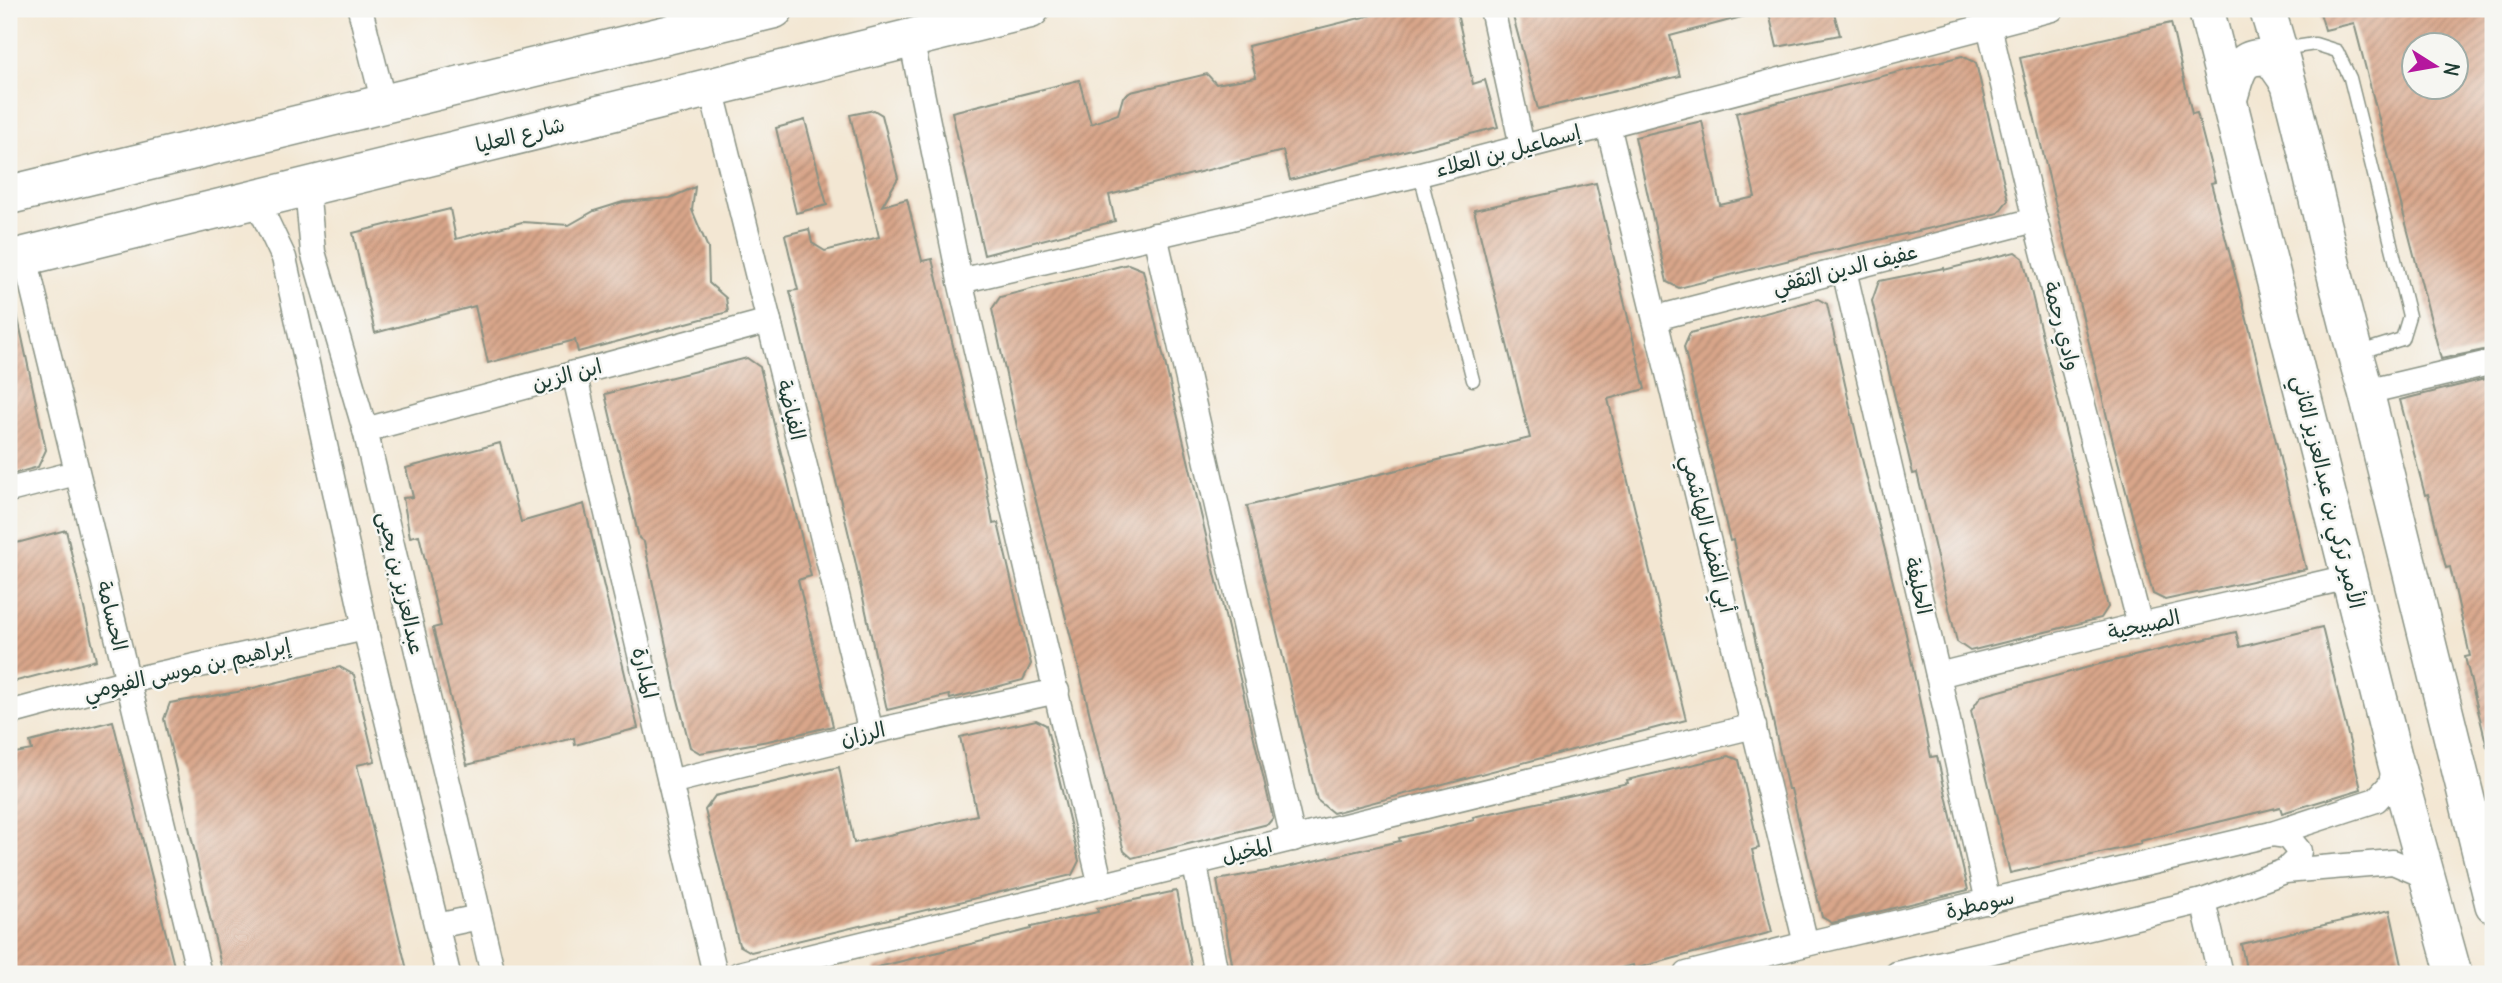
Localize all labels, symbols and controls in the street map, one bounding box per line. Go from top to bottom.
north arrow [2400,32,2470,102]
text: N [2439,61,2465,78]
street label: شارع العليا [472,110,568,161]
street label: إسماعيل بن العلاء [1432,118,1584,183]
street label: عفيف الدين الثقفي [1769,237,1922,305]
street label: وادي رحمة [2036,278,2087,374]
street label: ابن الزين [529,352,605,397]
street label: الأمير تركي بن عبدالعزيز الثاني [2281,372,2371,613]
street label: الفياضة [771,377,812,443]
street label: أبي الفضل الهاشمي [1670,452,1741,617]
street label: عبدالعزيز بن يحيى [371,509,431,657]
street label: الحليفة [1899,555,1938,617]
street label: الحسامة [91,578,134,654]
street label: الصبيحية [2105,603,2183,646]
street label: إبراهيم بن موسى الفيومي [81,632,294,711]
street label: المدارة [626,645,664,701]
street label: الرزان [838,715,888,752]
street label: المخيل [1219,831,1275,870]
street label: سومطرة [1943,882,2017,926]

